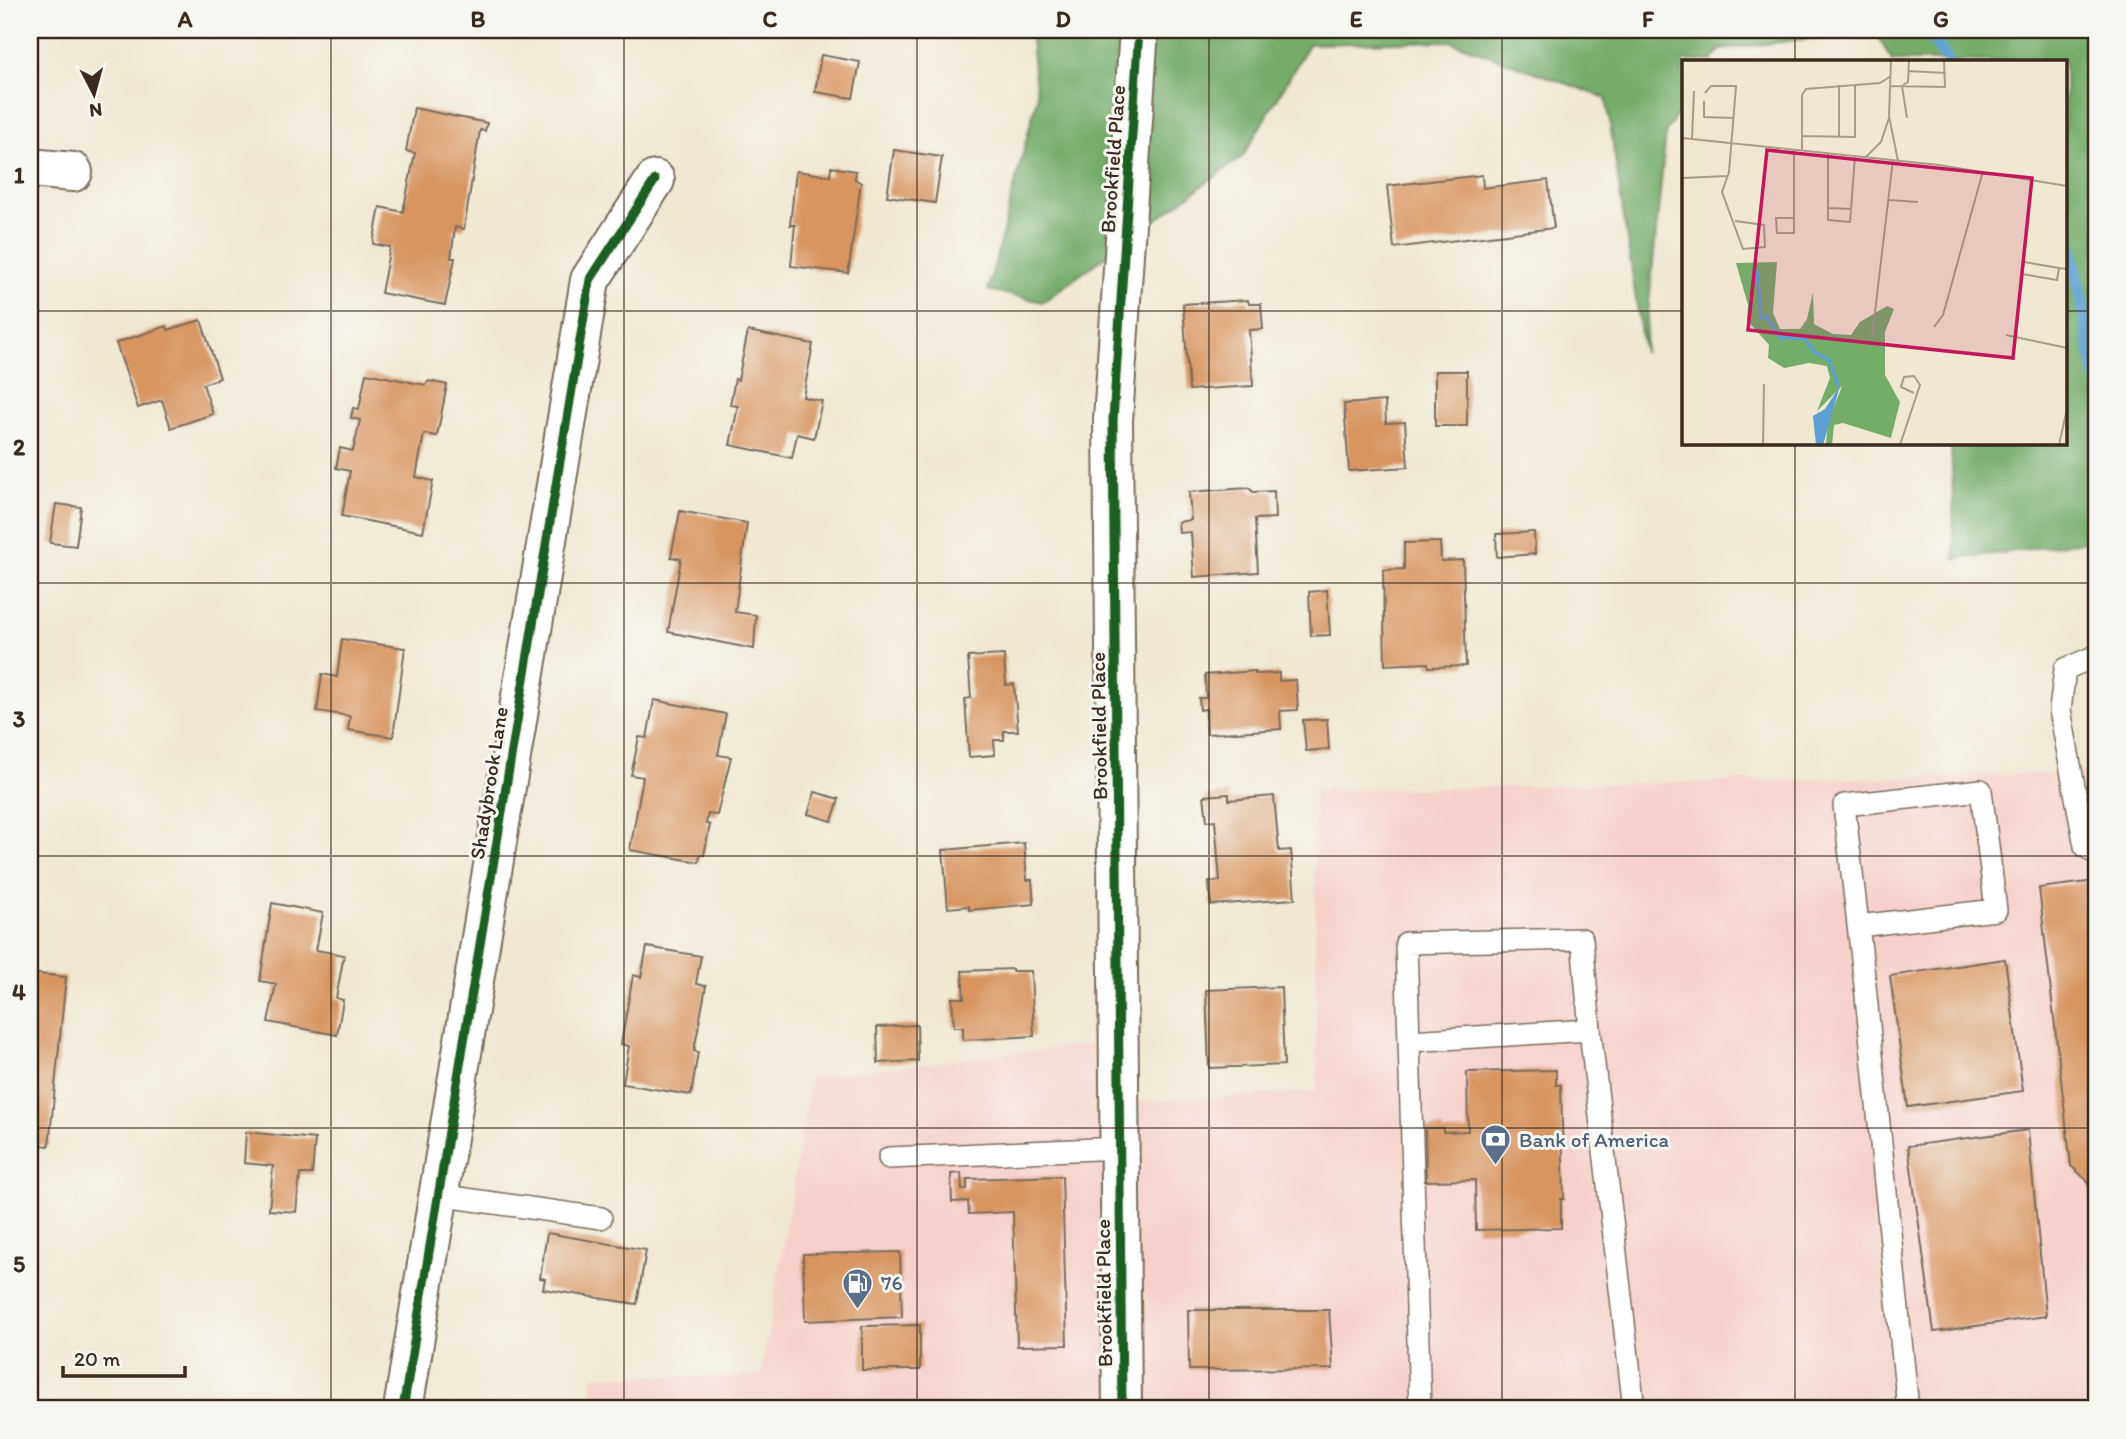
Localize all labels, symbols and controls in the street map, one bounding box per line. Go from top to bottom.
text: A [177,5,193,33]
text: B [471,5,486,33]
text: C [763,5,778,33]
text: D [1055,5,1071,33]
text: E [1350,5,1363,33]
text: F [1642,5,1655,33]
text: G [1933,5,1949,33]
north arrow [60,60,130,130]
inset map [1682,60,2066,444]
street label: Brookfield Place [1095,84,1130,234]
text: N [88,98,103,123]
text: 1 [14,161,25,189]
text: 2 [13,433,26,461]
street label: Brookfield Place [1085,652,1112,800]
text: 3 [13,705,26,733]
street label: Shadybrook Lane [464,705,513,861]
text: 4 [12,978,26,1006]
bank icon: Bank of America [1479,1123,1513,1167]
place label: Bank of America [1519,1127,1669,1152]
street label: Brookfield Place [1090,1219,1117,1367]
text: 5 [13,1250,25,1278]
fuel station icon: 76 [841,1266,875,1310]
place label: 76 [881,1270,903,1295]
scale bar [63,1334,186,1378]
text: 20 m [74,1346,121,1371]

